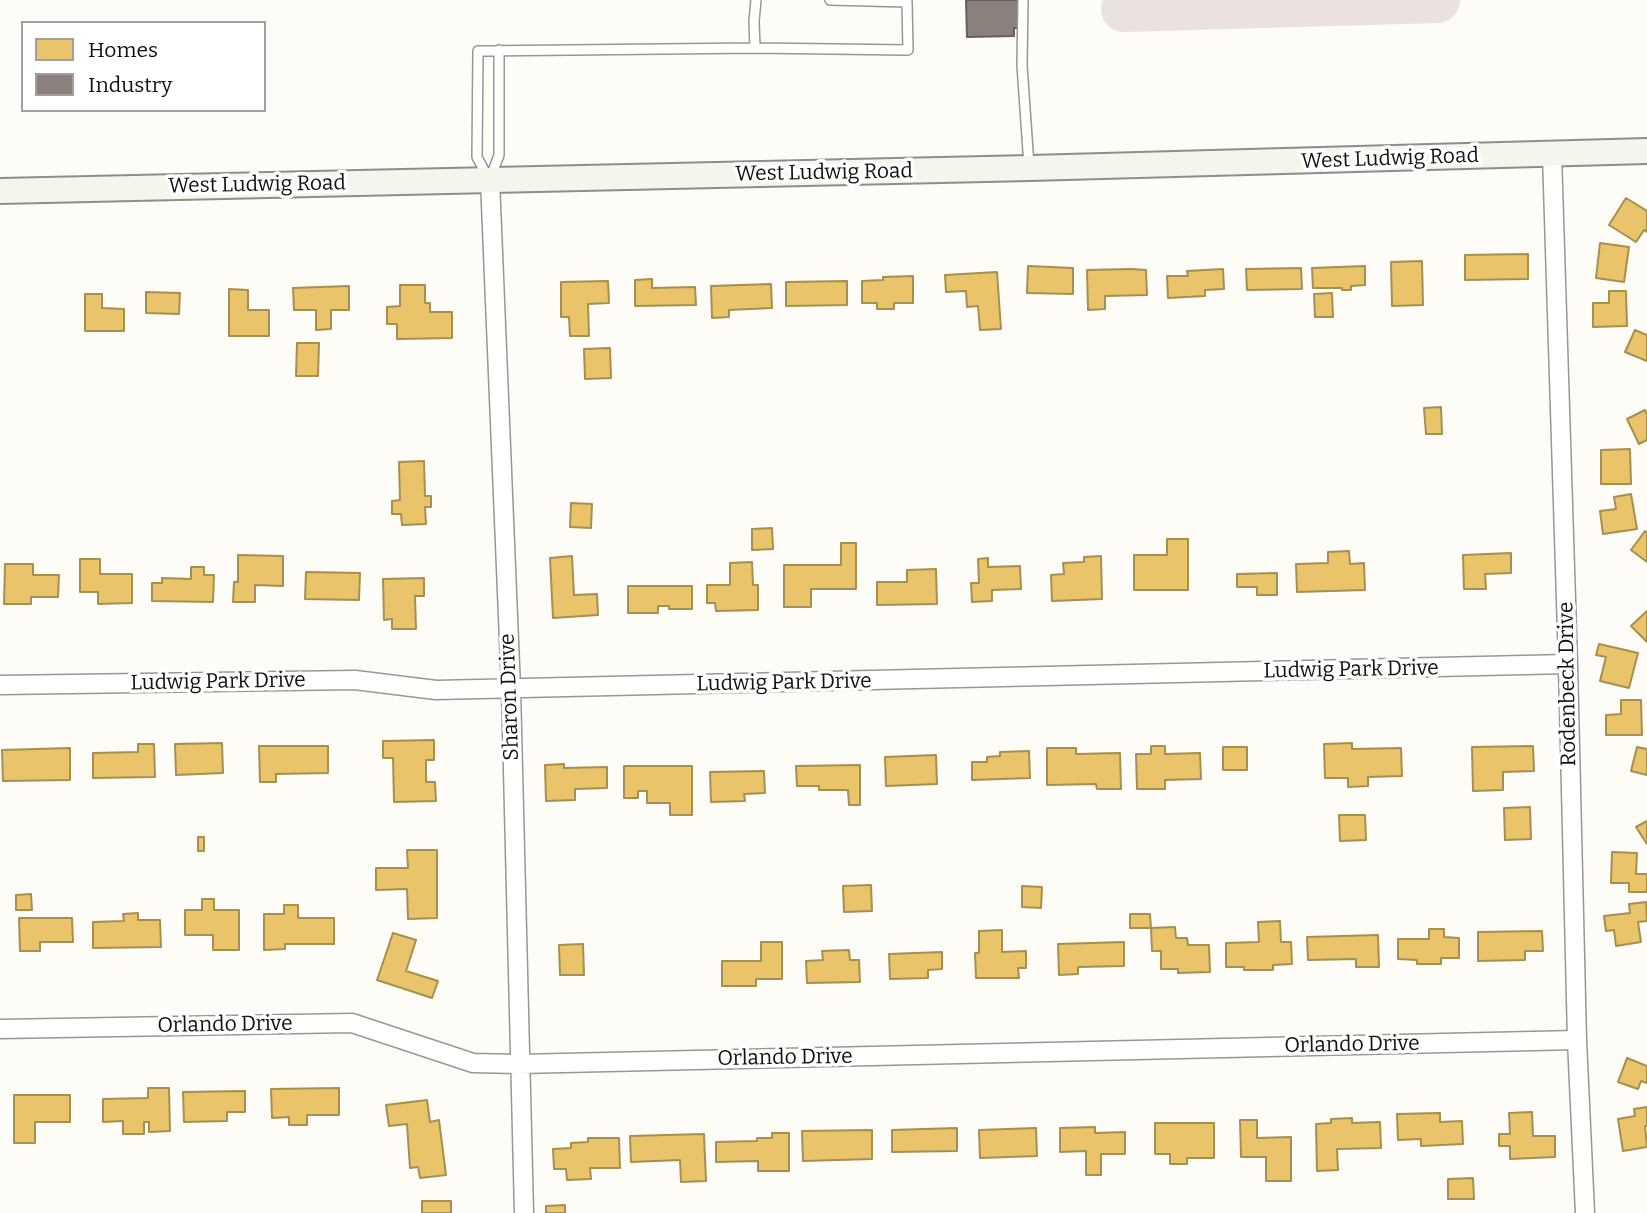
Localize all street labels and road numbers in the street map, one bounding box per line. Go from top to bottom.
street label: West Ludwig Road [1301,143,1479,175]
street label: West Ludwig Road [735,159,913,187]
street label: West Ludwig Road [168,171,346,199]
street label: Rodenbeck Drive [1554,602,1582,766]
street label: Sharon Drive [495,633,525,761]
street label: Ludwig Park Drive [1263,656,1439,684]
street label: Ludwig Park Drive [130,668,306,696]
street label: Ludwig Park Drive [696,669,872,697]
street label: Orlando Drive [157,1011,293,1039]
street label: Orlando Drive [1284,1031,1420,1059]
street label: Orlando Drive [717,1044,853,1072]

